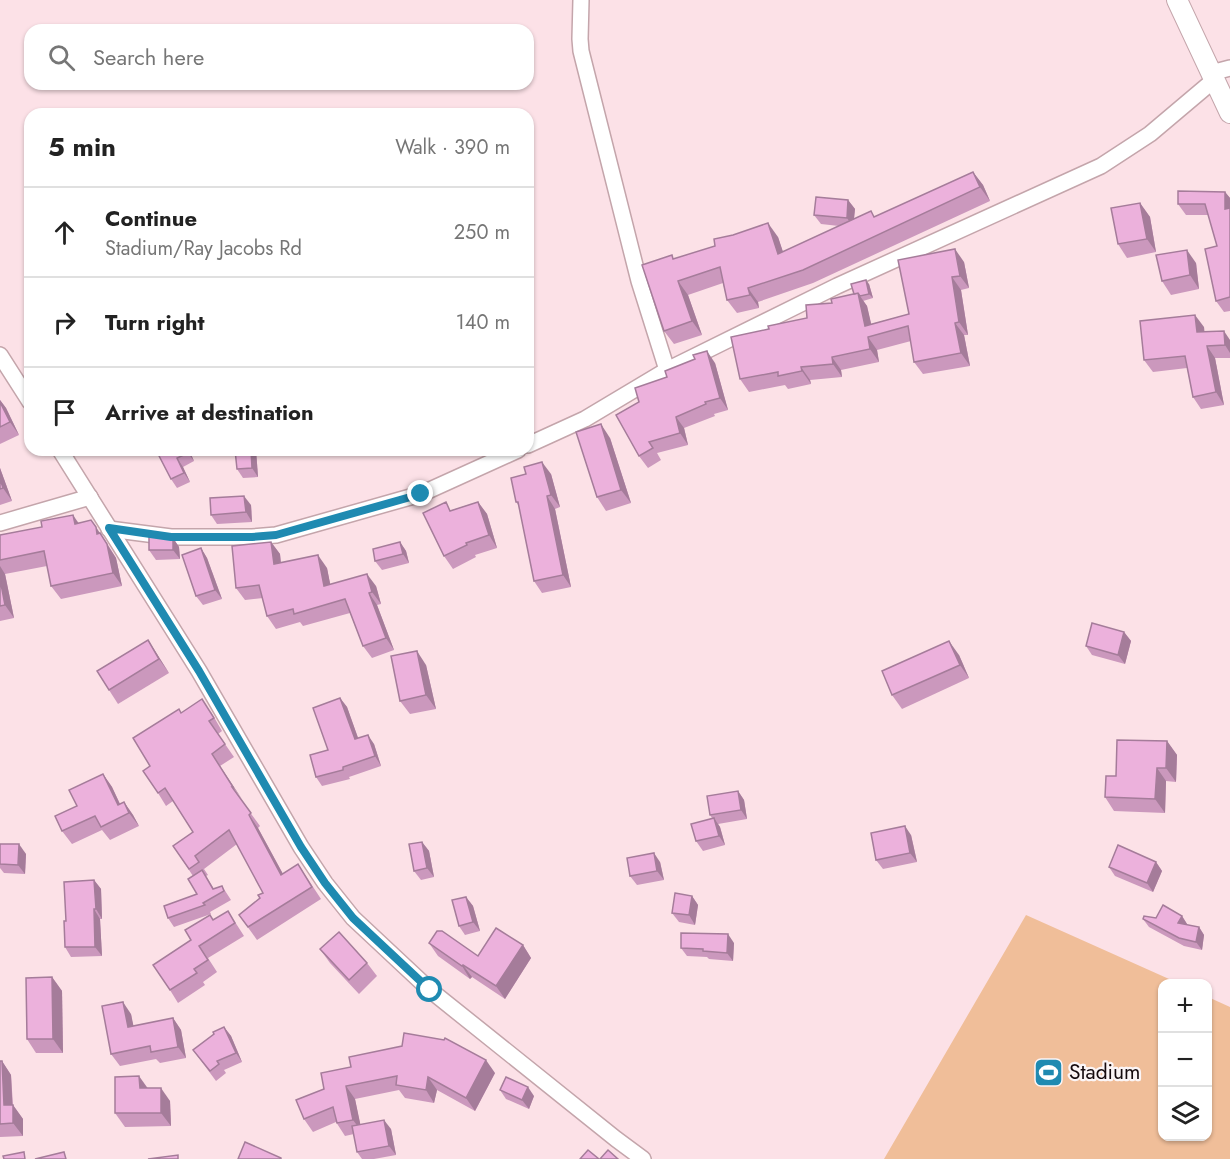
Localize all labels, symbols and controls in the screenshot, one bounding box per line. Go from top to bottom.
search box [24,24,534,90]
icon: search [45,41,78,74]
text: Search here [93,41,204,73]
text: 5 min [48,128,116,166]
text: Walk · 390 m [395,133,510,162]
text: Continue [105,202,197,234]
icon: ahead [48,216,81,249]
text: 250 m [454,218,510,247]
text: Stadium/Ray Jacobs Rd [105,234,302,263]
icon: right [48,306,81,339]
text: Turn right [105,306,205,338]
text: 140 m [456,308,510,337]
icon: arrive [48,396,81,429]
text: Arrive at destination [105,396,314,428]
route end [407,480,433,506]
route start [416,976,442,1002]
map controls [1158,979,1212,1141]
button: + [1158,979,1212,1033]
button: − [1158,1033,1212,1087]
sports icon: Stadium [1032,1056,1064,1088]
place label: Stadium [1069,1057,1140,1087]
button: layers [1158,1087,1212,1141]

